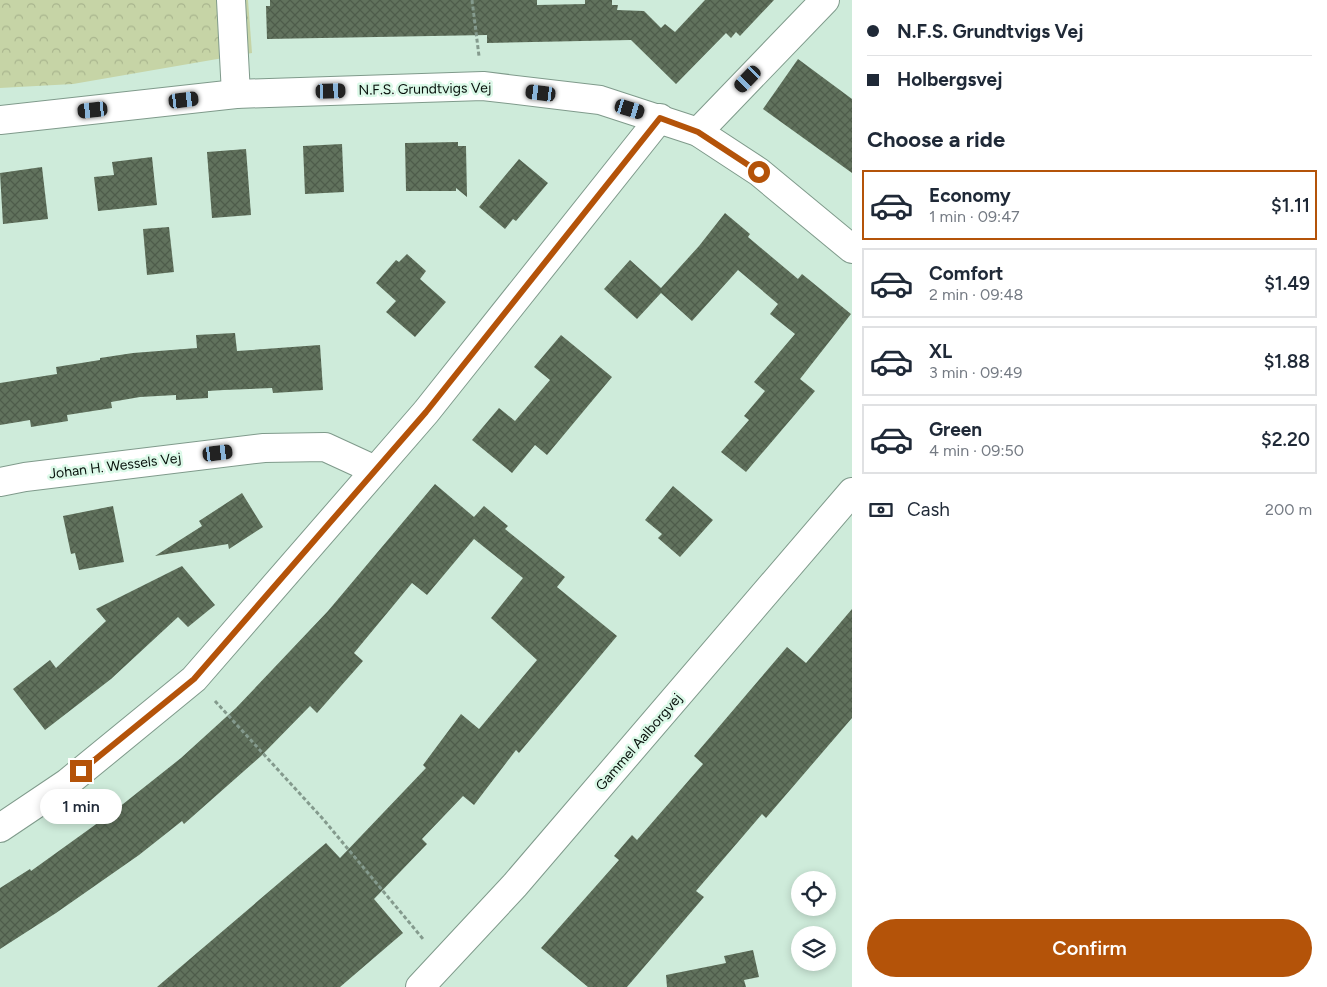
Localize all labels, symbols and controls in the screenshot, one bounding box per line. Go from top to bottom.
text: N.F.S. Grundtvigs Vej [897,20,1084,43]
car [732,63,763,95]
text: Holbergsvej [897,68,1003,91]
street label: N.F.S. Grundtvigs Vej [358,79,492,99]
car [315,83,346,99]
car [525,84,556,102]
car [168,91,199,109]
car [613,97,646,121]
car [77,101,108,119]
text: Choose a ride [867,126,1005,153]
route start [748,161,770,183]
icon: car [869,183,914,228]
text: Economy [929,184,1011,207]
text: $1.11 [1271,194,1310,217]
text: 1 min · 09:47 [929,207,1020,226]
icon: car [869,261,914,306]
text: Comfort [929,262,1004,285]
text: $1.49 [1264,272,1310,295]
text: 2 min · 09:48 [929,285,1023,304]
icon: car [869,339,914,384]
text: XL [929,340,952,363]
text: $1.88 [1264,350,1310,373]
text: 3 min · 09:49 [929,363,1022,382]
icon: car [869,417,914,462]
text: Green [929,418,982,441]
text: $2.20 [1261,428,1310,451]
text: 4 min · 09:50 [929,441,1024,460]
car [202,444,233,462]
street label: Johan H. Wessels Vej [48,449,182,483]
icon: cash [867,496,895,524]
text: Cash [907,498,950,521]
text: 200 m [1265,500,1312,519]
street label: Gammel Aalborgvej [592,690,686,794]
route end [70,760,92,782]
callout: 1 min [40,788,122,824]
text: 1 min [62,797,100,816]
map controls [791,871,836,971]
button: locate [791,871,836,916]
button: Confirm [867,919,1312,977]
button: layers [791,926,836,971]

